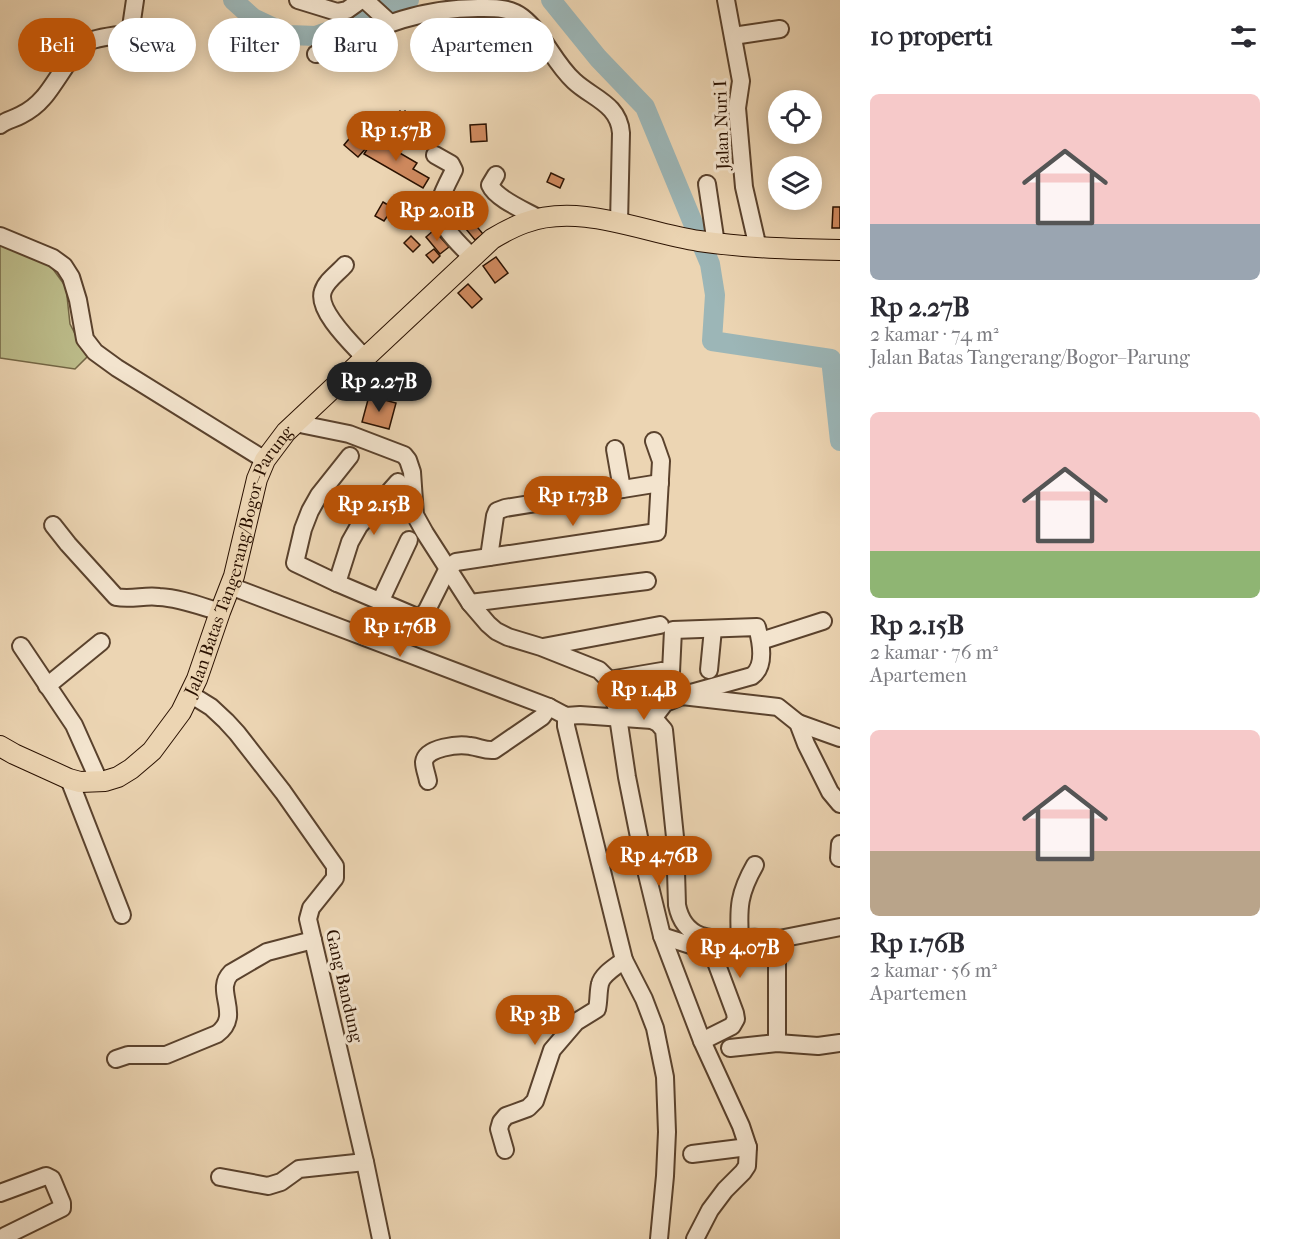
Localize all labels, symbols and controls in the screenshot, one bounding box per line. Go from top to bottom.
chip: Beli [18,18,96,72]
chip: Sewa [108,18,196,72]
chip: Filter [208,18,300,72]
chip: Baru [312,18,398,72]
chip: Apartemen [410,18,554,72]
icon: filters [1227,20,1260,53]
text: 10 properti [870,21,992,52]
street label: Jalan Nuri I [710,80,734,172]
map controls [768,90,822,210]
button: locate [768,90,822,144]
pin: Rp 1.57B [334,111,458,162]
text: Rp 1.57B [360,119,432,142]
icon: home [1011,133,1119,241]
button: layers [768,156,822,210]
pin: Rp 2.01B [375,191,499,242]
text: Rp 2.01B [400,199,474,222]
text: Rp 2.27B [870,292,970,323]
text: 2 kamar · 74 m² [870,323,999,346]
text: Jalan Batas Tangerang/Bogor–Parung [870,346,1190,369]
pin: Rp 2.27B [317,362,441,413]
text: Rp 2.27B [341,370,417,393]
street label: Jalan Batas Tangerang/Bogor–Parung [179,420,297,701]
icon: home [1011,451,1119,559]
pin: Rp 1.73B [511,476,635,527]
text: Rp 1.73B [538,484,608,507]
pin: Rp 2.15B [312,485,436,536]
text: Rp 2.15B [338,493,410,516]
pin: Rp 1.76B [338,607,462,658]
text: Rp 2.15B [870,610,964,641]
text: Rp 1.76B [364,615,437,638]
text: 2 kamar · 76 m² [870,641,998,664]
text: Apartemen [870,664,967,687]
pin: Rp 1.4B [589,670,699,721]
text: Rp 1.4B [611,678,677,701]
icon: home [1011,769,1119,877]
pin: Rp 4.76B [597,836,721,887]
text: Rp 4.76B [620,844,698,867]
street label: Gang Bandung [321,927,367,1045]
pin: Rp 4.07B [678,928,802,979]
text: Rp 1.76B [870,928,965,959]
text: Rp 4.07B [700,936,780,959]
text: 2 kamar · 56 m² [870,959,997,982]
text: Apartemen [870,982,967,1005]
pin: Rp 3B [493,995,577,1046]
text: Rp 3B [510,1003,560,1026]

